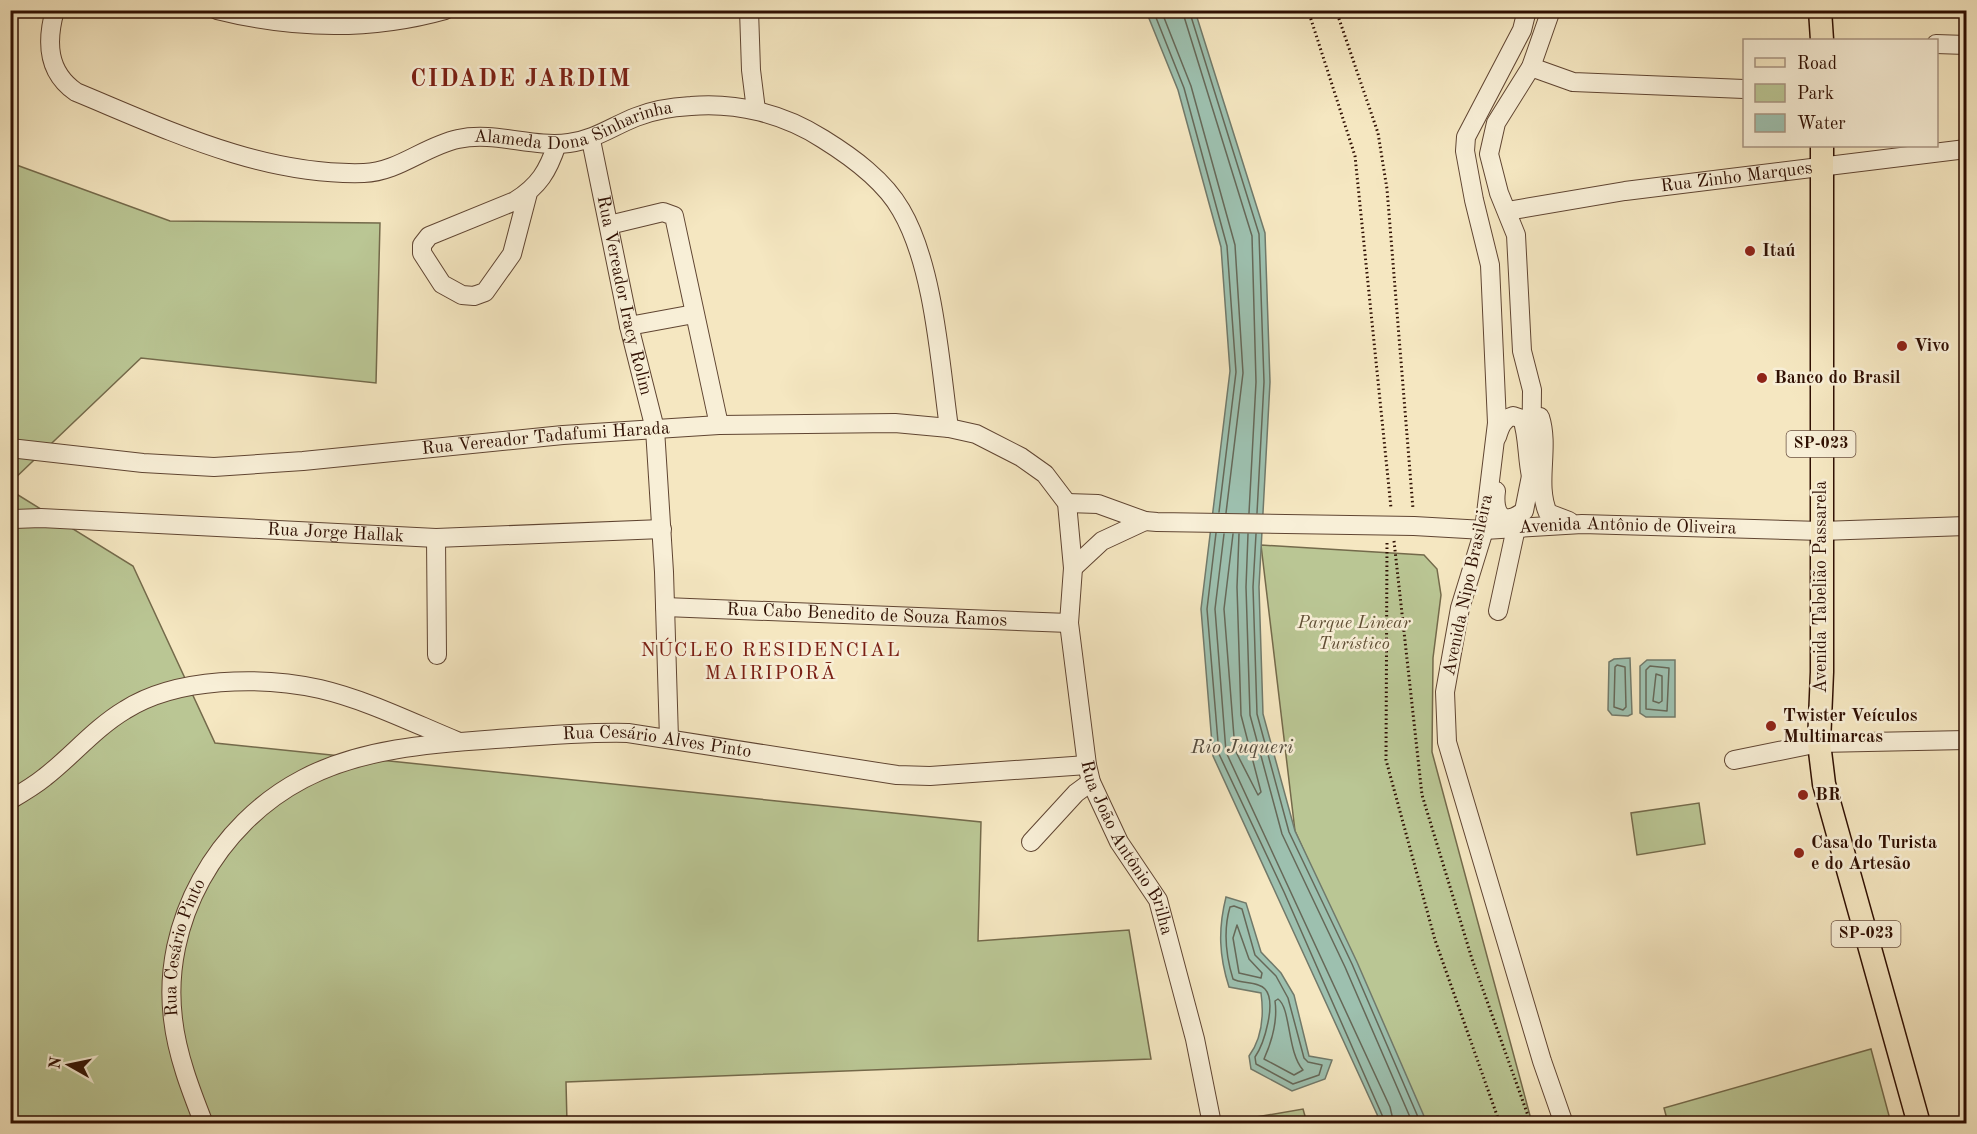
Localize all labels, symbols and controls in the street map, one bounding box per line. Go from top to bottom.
legend [1743,39,1938,147]
text: Road [1797,55,1837,73]
district label: CIDADE JARDIM [410,68,632,92]
text: Park [1797,85,1834,103]
street label: Alameda Dona Sinharinha [474,99,674,153]
text: Water [1797,115,1846,133]
street label: Rua Zinho Marques [1660,159,1814,196]
street label: Rua Vereador Iracy Rolim [594,194,655,397]
place label: Itaú [1762,242,1796,260]
marker: Itaú [1743,244,1757,258]
place label: Vivo [1914,337,1950,355]
marker: Vivo [1895,339,1909,353]
place label: Banco do Brasil [1774,369,1901,387]
marker: Banco do Brasil [1755,371,1769,385]
street label: Rua Vereador Tadafumi Harada [421,419,670,458]
road number: SP-023 [1786,431,1856,457]
street label: Avenida Tabelião Passarela [1812,481,1830,693]
street label: Avenida Nipo Brasileira [1440,492,1496,677]
street label: Avenida Antônio de Oliveira [1518,515,1737,538]
street label: Rua Jorge Hallak [267,520,404,545]
street label: Rua Cabo Benedito de Souza Ramos [726,600,1008,630]
park label: Parque Linear Turístico [1296,614,1412,653]
district label: NÚCLEO RESIDENCIAL MAIRIPORÃ [641,637,901,684]
place label: Twister Veículos Multimarcas [1783,707,1918,746]
marker: Twister Veículos Multimarcas [1764,719,1778,733]
street label: Rua Cesário Alves Pinto [562,724,753,761]
water label: Rio Juqueri [1190,738,1294,758]
street label: Rua João Antônio Brilha [1077,759,1176,937]
place label: BR [1815,786,1841,804]
marker: BR [1796,788,1810,802]
place label: Casa do Turista e do Artesão [1811,834,1937,873]
marker: Casa do Turista e do Artesão [1792,846,1806,860]
street label: Rua Cesário Pinto [162,876,209,1017]
road number: SP-023 [1832,921,1900,947]
north arrow [39,1035,99,1095]
text: N [47,1055,65,1070]

